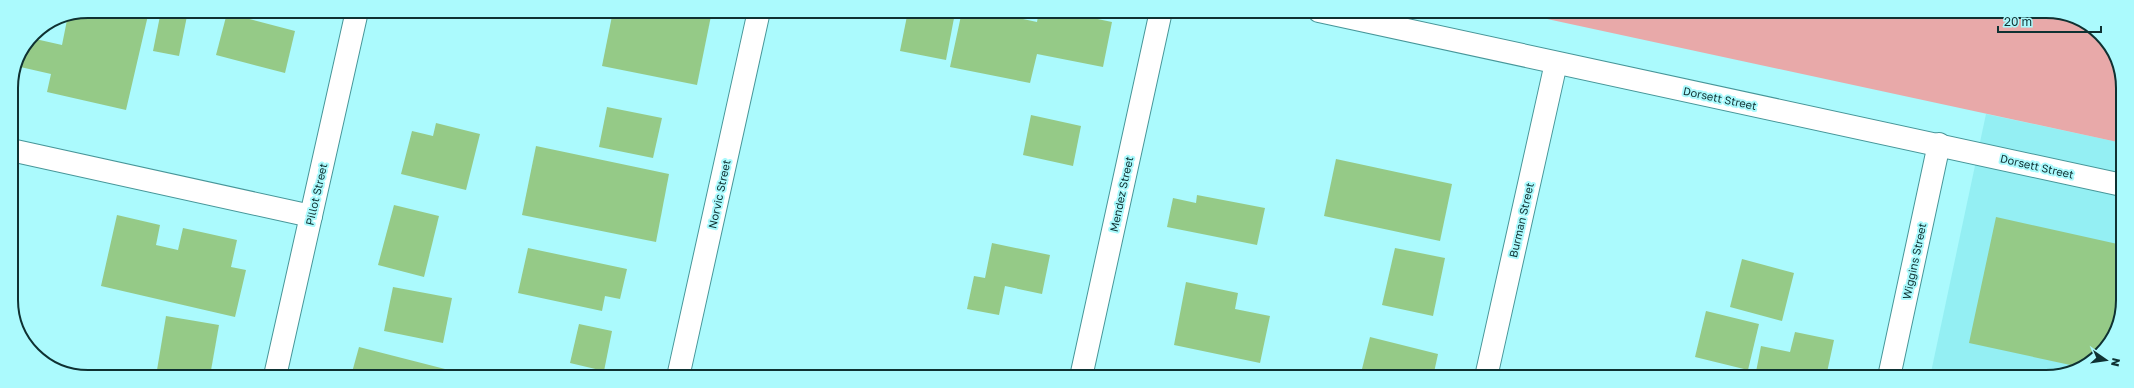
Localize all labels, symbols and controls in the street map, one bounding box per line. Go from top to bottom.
scale bar [1998,8,2101,34]
text: 20 m [2004,14,2032,29]
street label: Dorsett Street [1682,84,1758,112]
street label: Dorsett Street [1999,151,2075,181]
street label: Mendez Street [1107,155,1135,233]
street label: Norvic Street [705,158,733,230]
street label: Pillot Street [303,162,329,226]
street label: Burman Street [1506,181,1536,259]
street label: Wiggins Street [1900,222,1928,300]
north arrow [2086,340,2126,380]
text: N [2109,357,2124,368]

